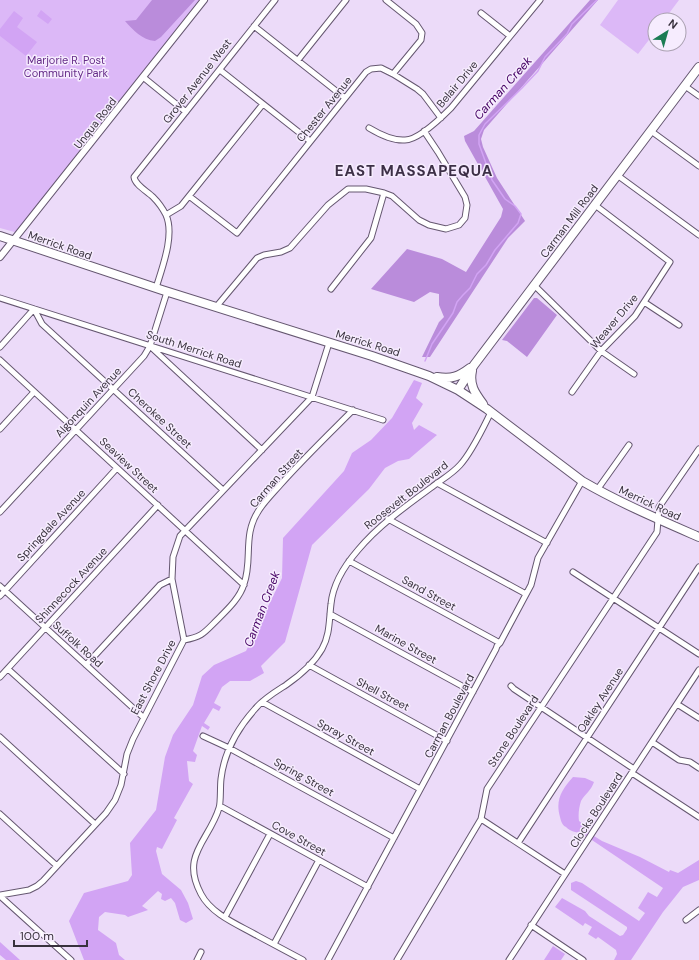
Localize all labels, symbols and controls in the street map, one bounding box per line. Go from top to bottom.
north arrow [647,12,687,52]
text: N [666,16,680,32]
street label: Grover Avenue West [160,36,234,126]
water label: Carman Creek [470,52,536,123]
park label: Marjorie R. Post Community Park [24,53,109,80]
street label: Belair Drive [433,58,481,110]
street label: Chester Avenue [293,73,355,145]
street label: Unqua Road [71,94,119,151]
district label: EAST MASSAPEQUA [335,161,493,181]
street label: Carman Mill Road [537,181,601,260]
street label: Merrick Road [26,228,94,263]
street label: Weaver Drive [587,291,641,351]
street label: South Merrick Road [145,327,244,371]
street label: Merrick Road [334,327,402,359]
street label: Algonquin Avenue [52,364,124,440]
street label: Cherokee Street [125,385,195,451]
street label: Seaview Street [97,434,161,496]
street label: Carman Street [246,445,306,511]
street label: Roosevelt Boulevard [361,458,451,532]
street label: Merrick Road [617,483,683,523]
street label: Springdale Avenue [14,486,88,564]
street label: Shinnecock Avenue [32,544,110,626]
water label: Carman Creek [240,568,284,649]
street label: Sand Street [400,572,458,614]
street label: Suffolk Road [50,618,106,670]
street label: Marine Street [373,621,439,667]
street label: East Shore Drive [127,637,179,717]
street label: Oakley Avenue [574,665,626,735]
street label: Carman Boulevard [421,671,477,760]
street label: Shell Street [354,674,412,714]
street label: Stone Boulevard [485,692,541,770]
street label: Spray Street [315,716,377,758]
street label: Spring Street [272,755,336,799]
street label: Clocks Boulevard [566,770,626,850]
street label: Cove Street [269,817,329,859]
scale bar [14,922,87,948]
text: 100 m [20,928,54,944]

